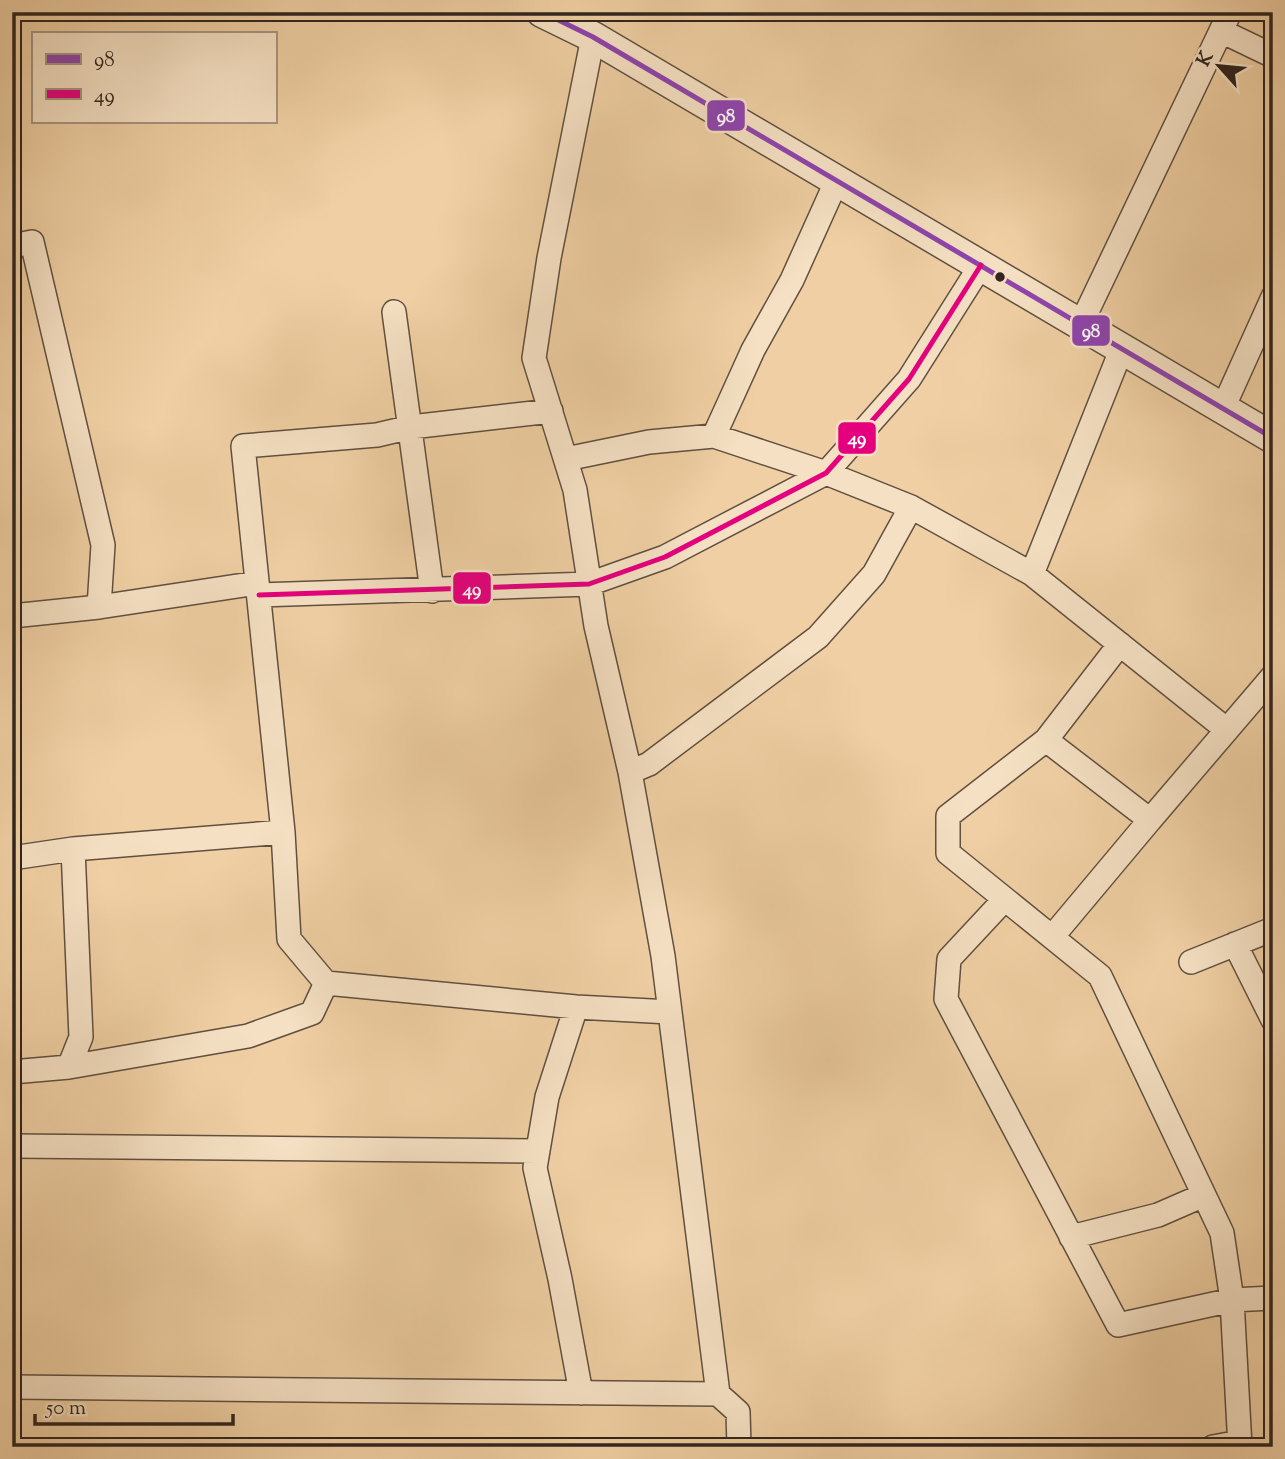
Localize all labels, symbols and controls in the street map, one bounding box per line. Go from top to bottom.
legend [32,32,276,122]
north arrow [1184,32,1254,102]
text: 98 [94,46,115,76]
text: K [1191,47,1221,72]
text: 49 [94,82,115,112]
line badge: 98 [706,99,746,132]
text: 98 [717,104,736,131]
unlabelled marker [993,270,1007,284]
line badge: 98 [1071,314,1111,347]
text: 98 [1082,319,1101,346]
line badge: 49 [837,421,877,455]
text: 49 [847,426,866,453]
line badge: 49 [452,571,492,605]
text: 49 [462,577,481,604]
scale bar [35,1382,233,1426]
text: 50 m [45,1394,86,1424]

